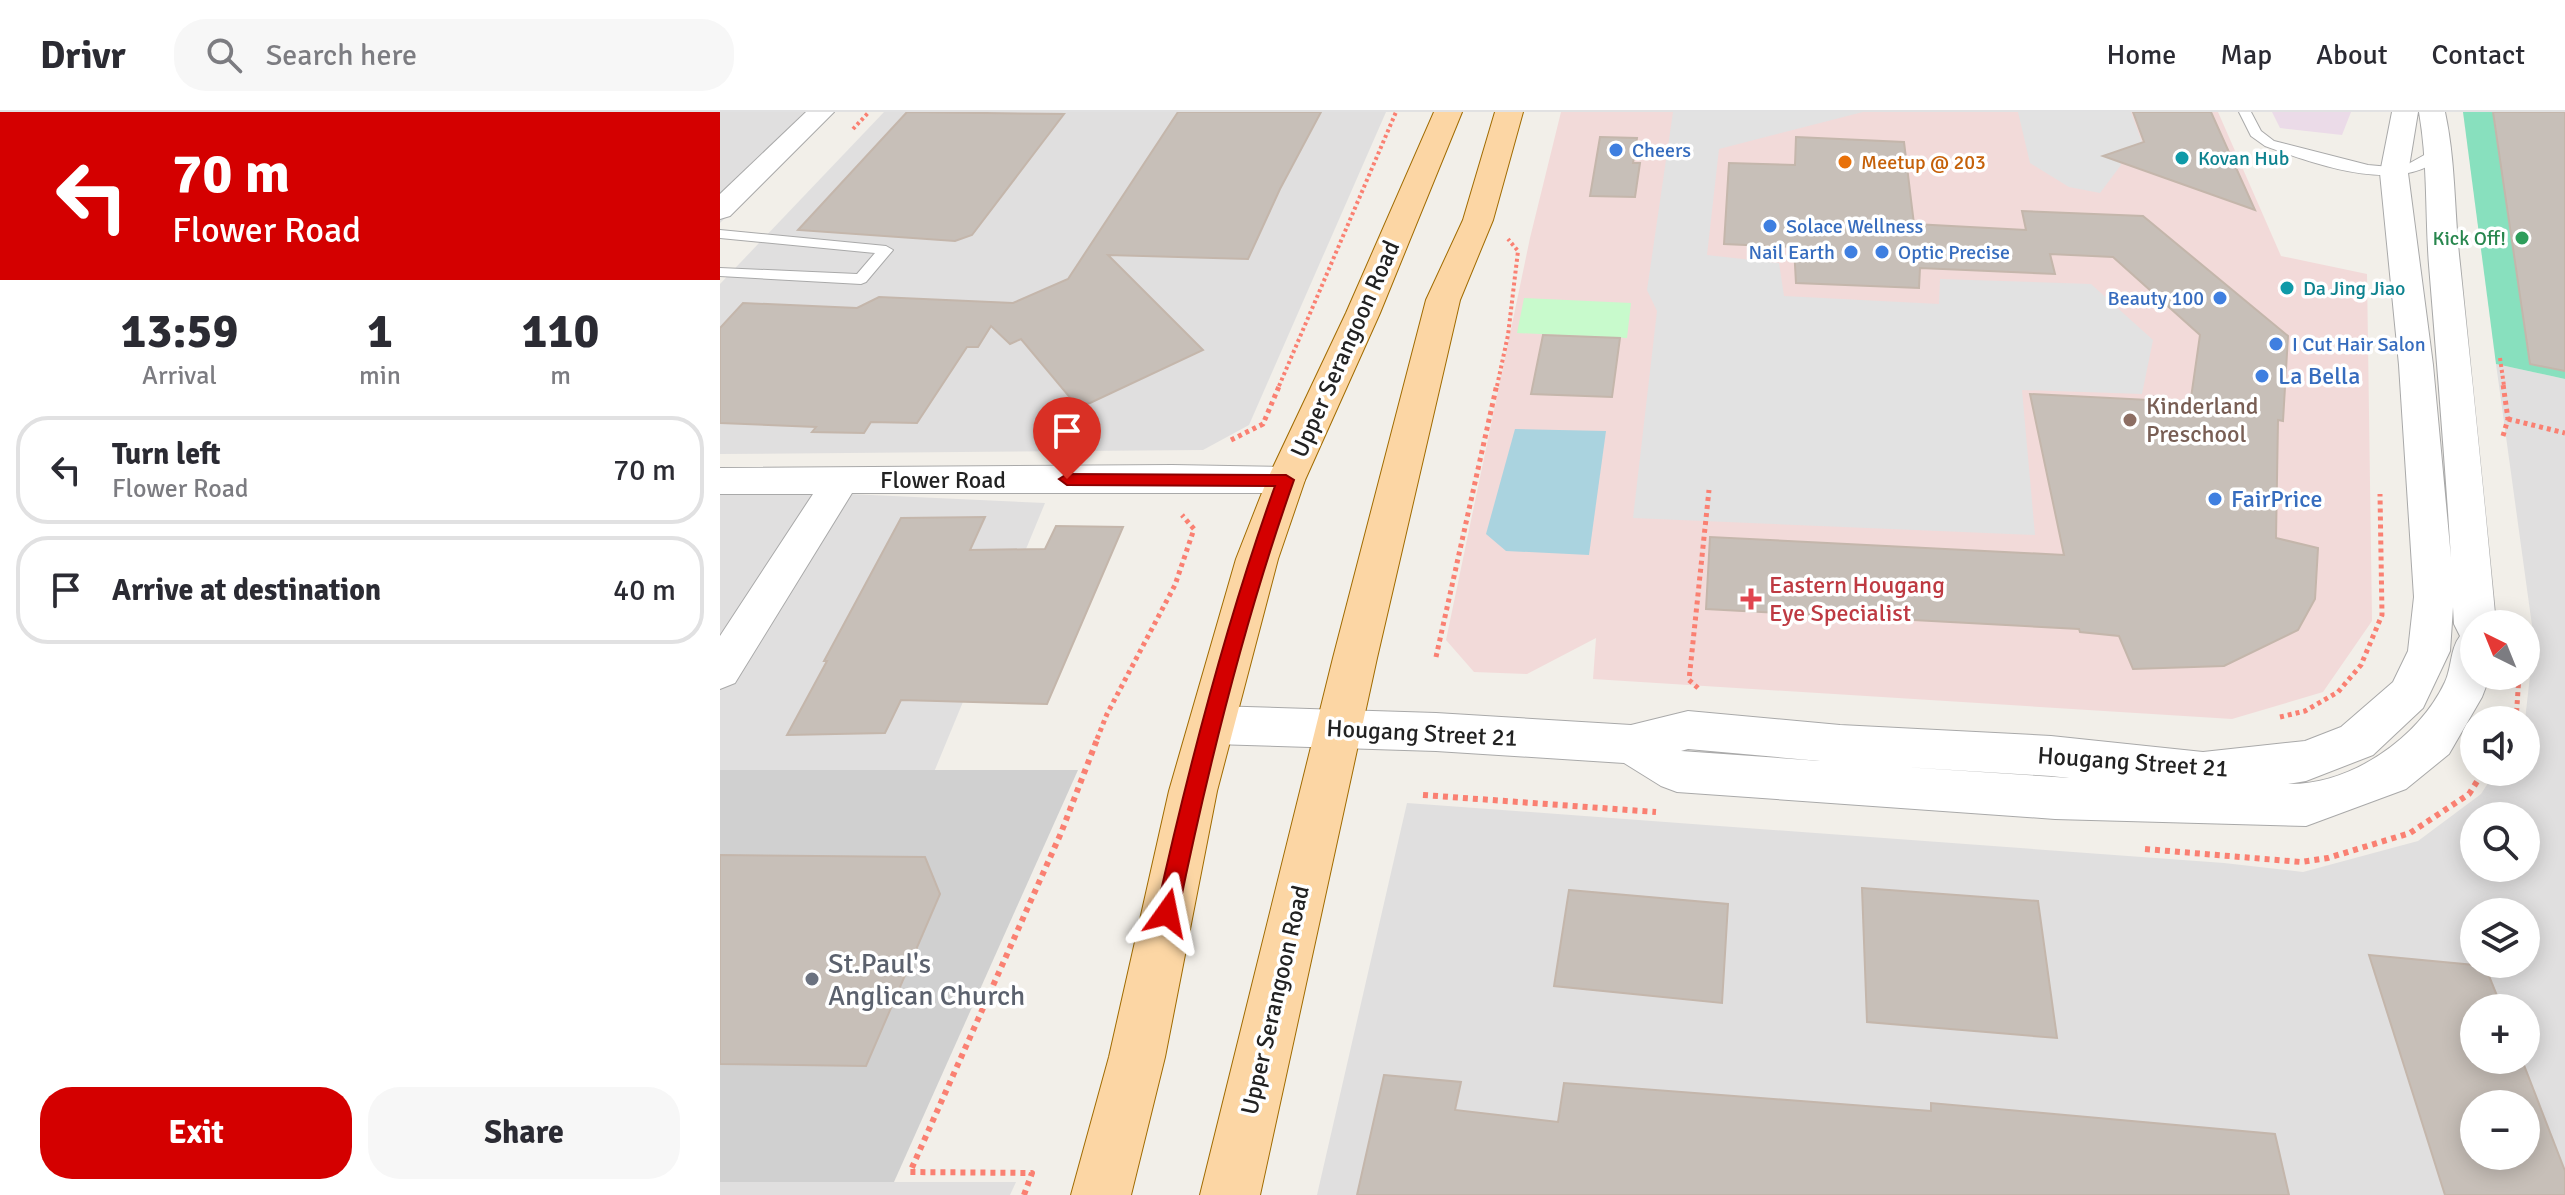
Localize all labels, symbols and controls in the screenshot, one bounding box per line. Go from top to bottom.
search box [174,19,734,91]
text: Drivr [40,32,126,79]
icon: search [202,33,246,77]
text: Search here [266,37,417,74]
text: Home [2107,38,2176,72]
text: Map [2220,38,2272,72]
text: About [2316,38,2388,72]
text: Contact [2432,38,2525,72]
place label: Cheers [1632,138,1691,163]
text: 70 m [172,139,290,208]
marker: Cheers [1607,141,1625,159]
icon: left [40,144,144,248]
place label: Kovan Hub [2198,146,2289,171]
marker: Kovan Hub [2173,149,2191,167]
place label: Meetup @ 203 [1861,150,1986,175]
marker: Meetup @ 203 [1836,153,1854,171]
text: Flower Road [172,208,361,253]
place label: Solace Wellness [1786,214,1924,239]
marker: Solace Wellness [1761,217,1779,235]
place label: Kick Off! [2433,226,2506,251]
marker: Kick Off! [2513,229,2531,247]
street label: Upper Serangoon Road [1284,236,1406,462]
place label: Nail Earth [1749,240,1835,265]
place label: Optic Precise [1898,240,2010,265]
marker: Nail Earth [1842,243,1860,261]
marker: Optic Precise [1873,243,1891,261]
place label: Da Jing Jiao [2303,276,2405,301]
marker: Da Jing Jiao [2278,279,2296,297]
place label: Beauty 100 [2108,286,2204,311]
marker: Beauty 100 [2211,289,2229,307]
text: 13:59 [121,302,238,361]
text: 1 [367,302,393,361]
text: 110 [522,302,599,361]
place label: I Cut Hair Salon [2292,332,2426,357]
marker: I Cut Hair Salon [2267,335,2285,353]
text: Arrival [142,360,217,392]
text: min [359,360,401,392]
text: m [550,360,571,392]
place label: La Bella [2278,361,2360,391]
marker: La Bella [2253,367,2271,385]
place label: Kinderland Preschool [2146,391,2259,449]
pin [1033,397,1101,479]
icon: arrive [1045,409,1089,453]
marker: Kinderland Preschool [2121,411,2139,429]
text: Turn left [112,436,221,473]
icon: left [44,448,88,492]
text: 70 m [613,452,676,489]
street label: Flower Road [880,465,1006,495]
text: Flower Road [112,473,249,505]
place label: FairPrice [2231,484,2322,514]
marker: FairPrice [2206,490,2224,508]
icon: arrive [44,568,88,612]
place label: Eastern Hougang Eye Specialist [1769,570,1945,628]
text: Arrive at destination [112,572,381,609]
text: 40 m [613,572,676,609]
marker: Eastern Hougang Eye Specialist [1740,588,1762,610]
north arrow [2460,610,2540,690]
map controls [2460,610,2540,1170]
button: sound [2460,706,2540,786]
street label: Hougang Street 21 [1326,713,1518,753]
street label: Hougang Street 21 [2036,740,2230,784]
button: search [2460,802,2540,882]
position arrow [1125,871,1209,955]
street label: Upper Serangoon Road [1234,882,1316,1118]
button: layers [2460,898,2540,978]
place label: St.Paul's Anglican Church [828,947,1025,1013]
marker: St.Paul's Anglican Church [803,970,821,988]
button: + [2460,994,2540,1074]
button: Exit [40,1087,352,1179]
button: Share [368,1087,680,1179]
button: − [2460,1090,2540,1170]

